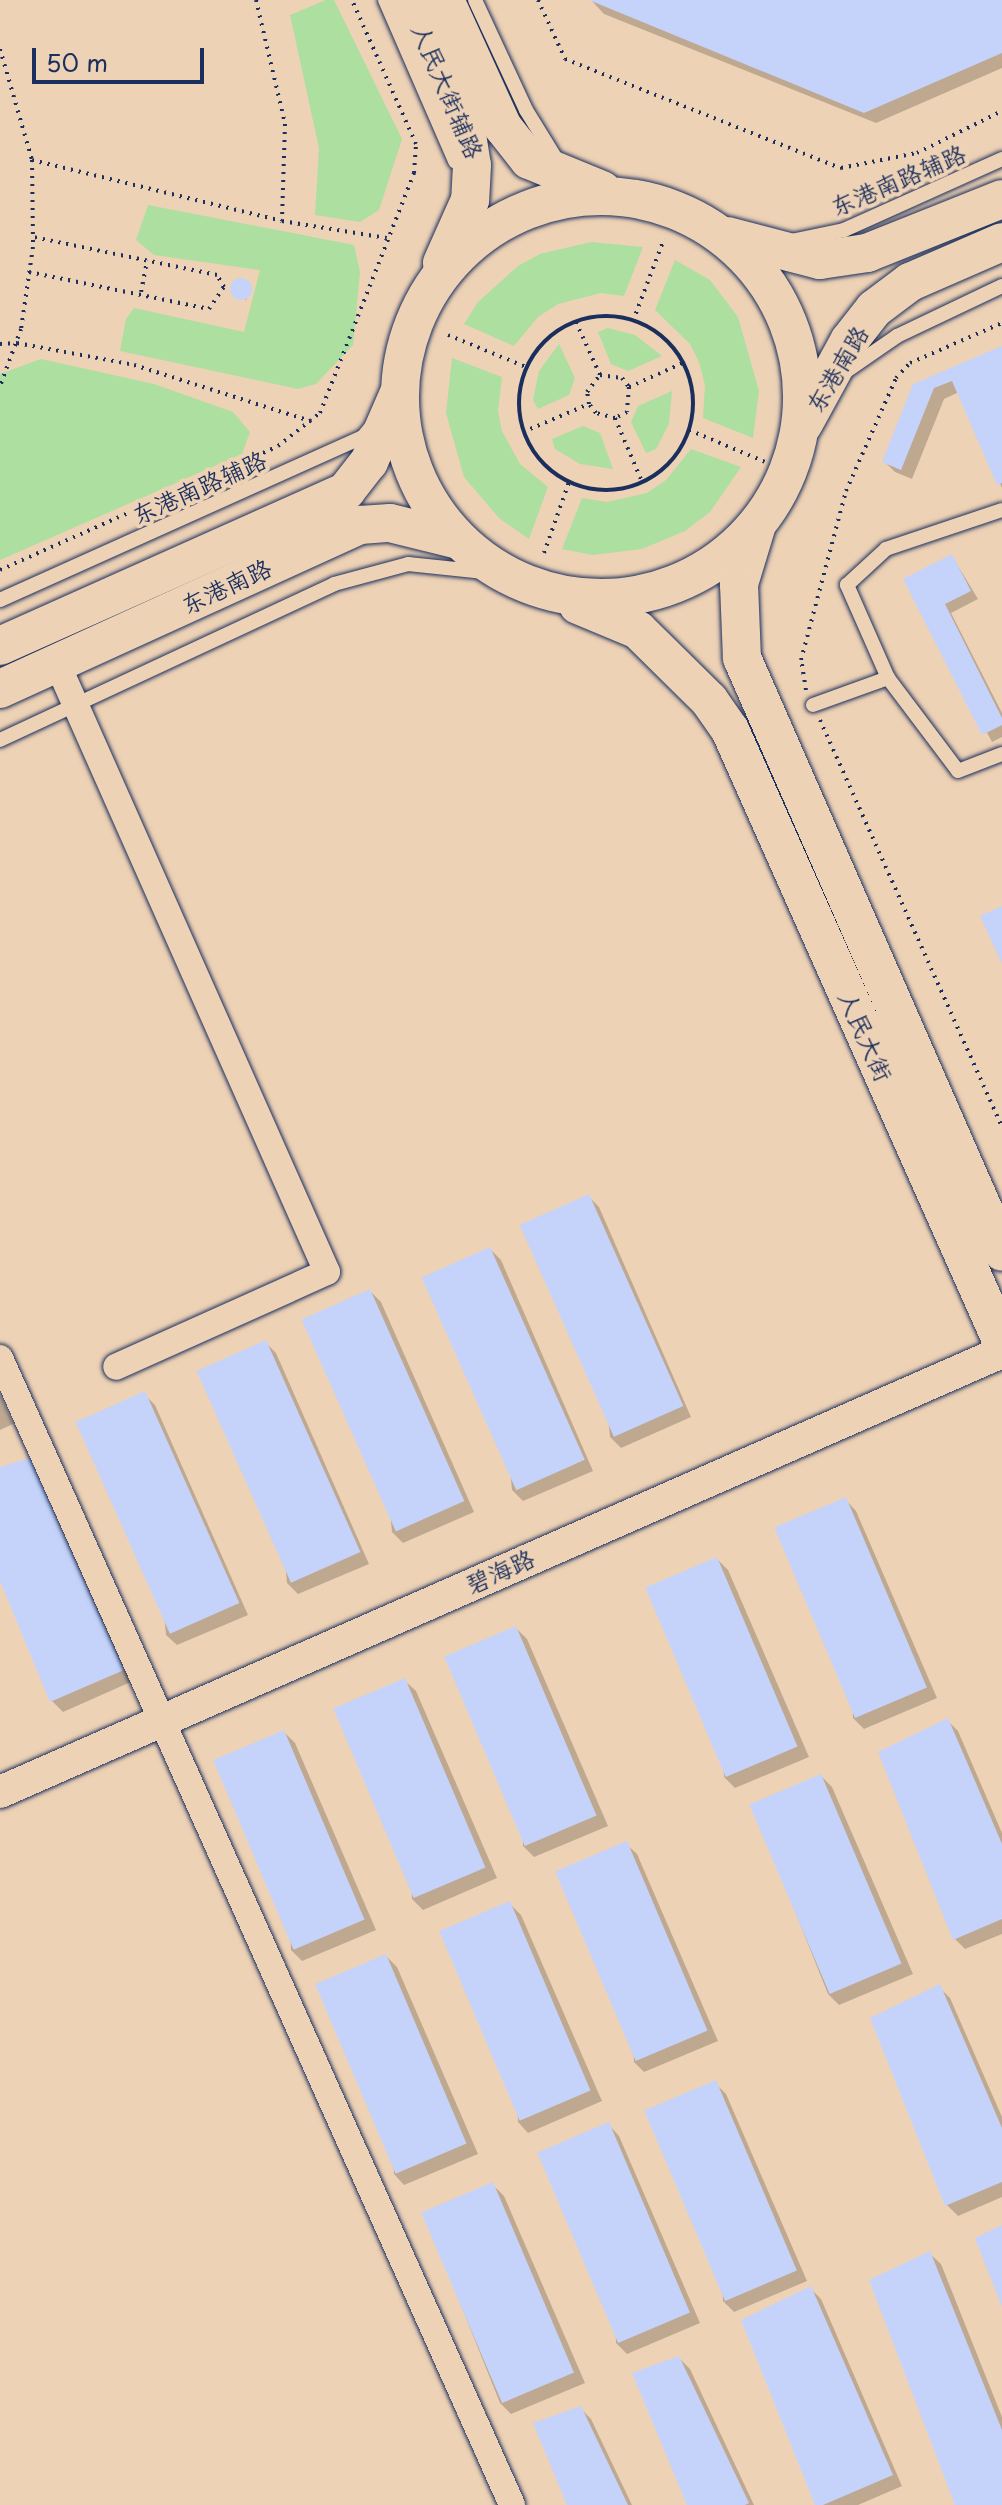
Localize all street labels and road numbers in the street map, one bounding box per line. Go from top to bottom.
street label: 人民大街辅路 [407,19,489,163]
street label: 东港南路辅路 [826,139,970,221]
street label: 东港南路 [800,320,874,418]
street label: 东港南路辅路 [127,445,271,529]
street label: 东港南路 [176,553,276,619]
street label: 人民大街 [833,986,899,1086]
street label: 碧海路 [461,1543,539,1599]

